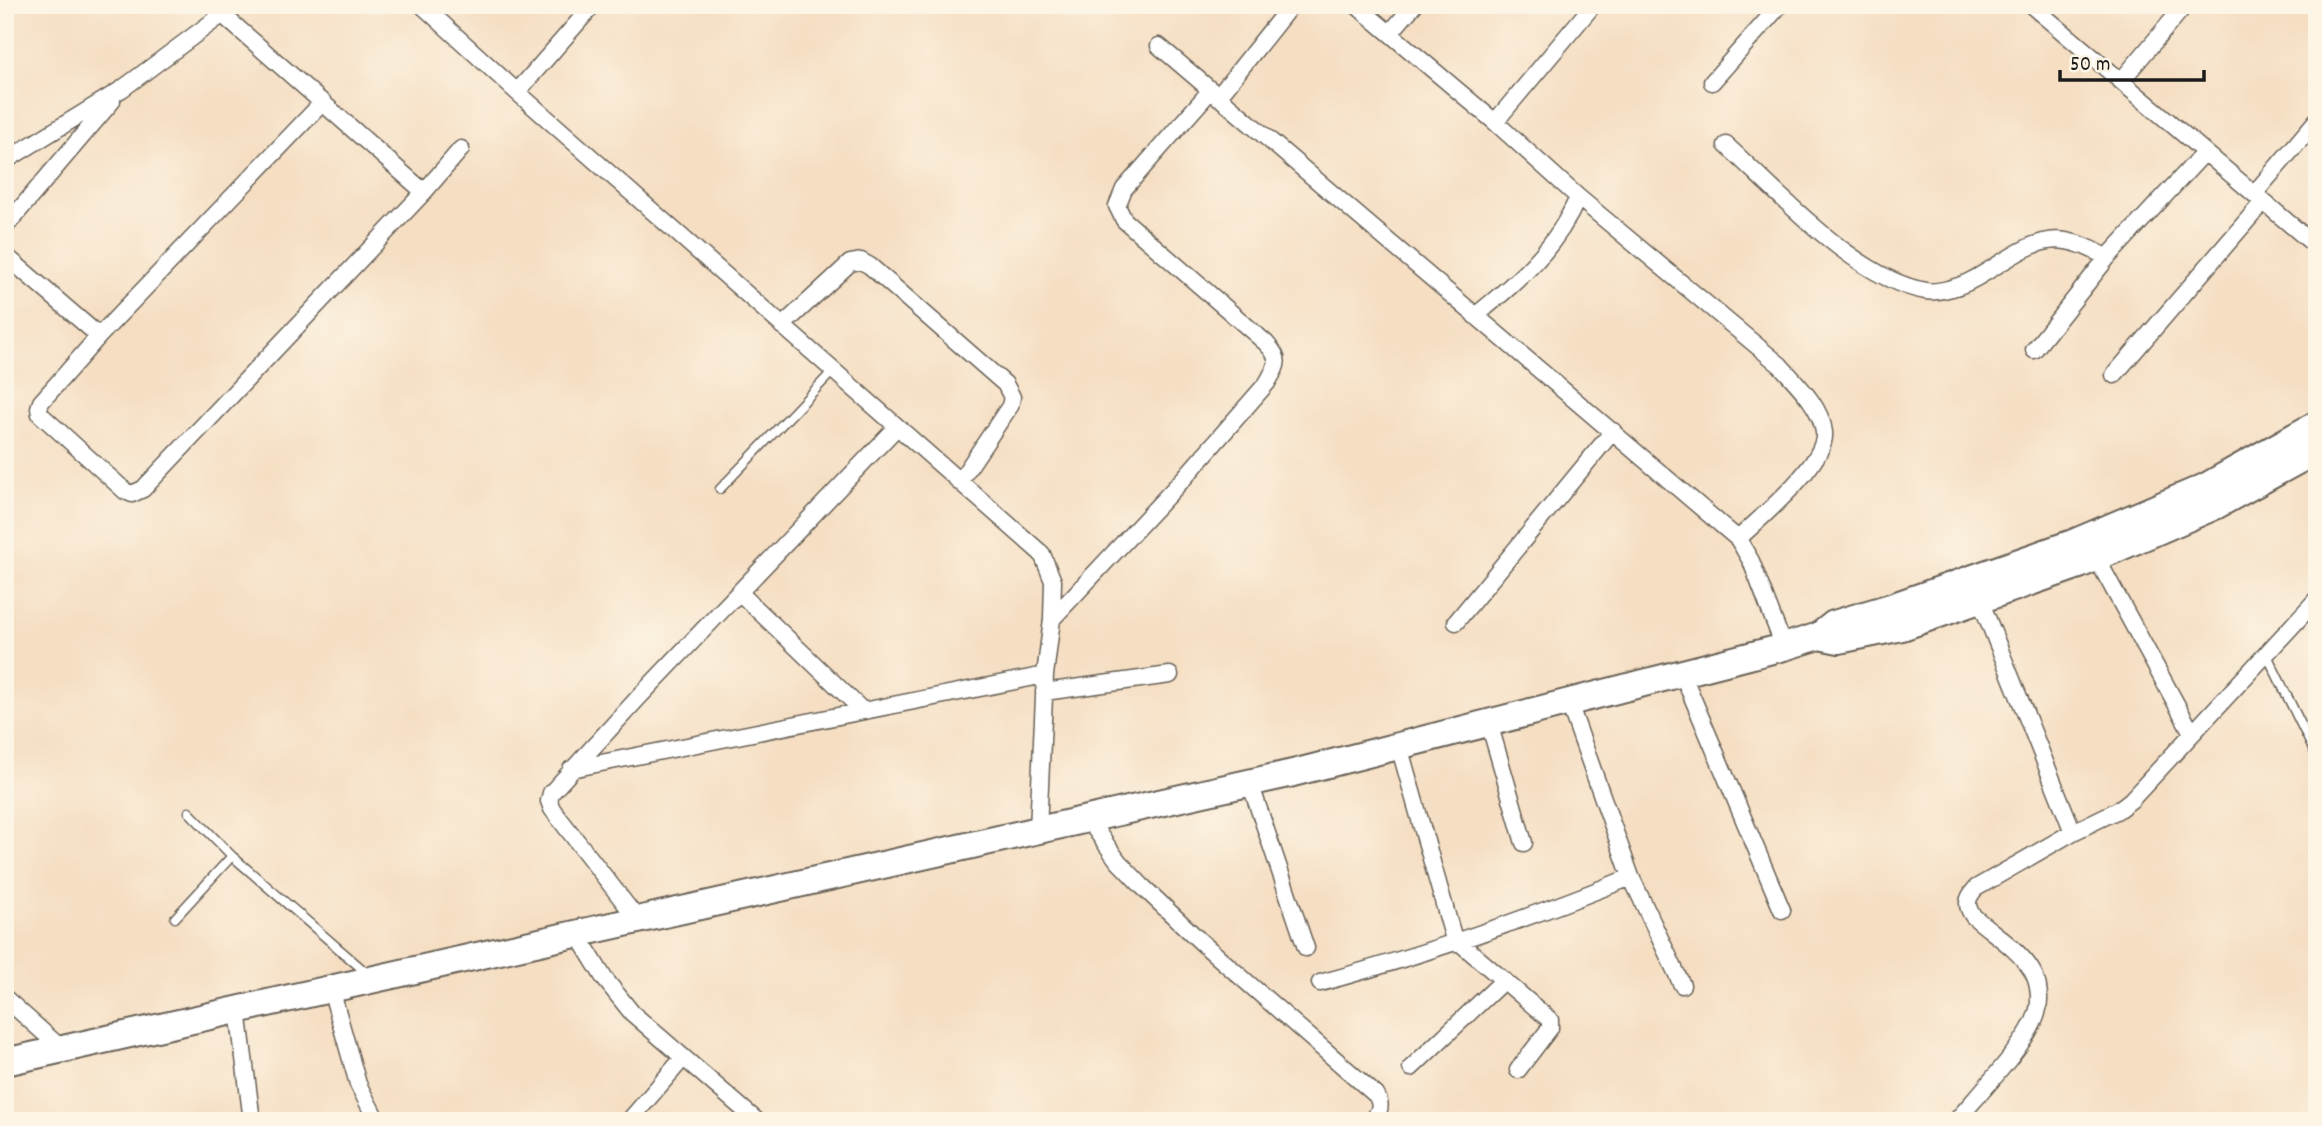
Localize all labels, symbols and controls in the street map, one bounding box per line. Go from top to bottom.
scale bar [2060,38,2203,82]
text: 50 m [2070,51,2110,81]

